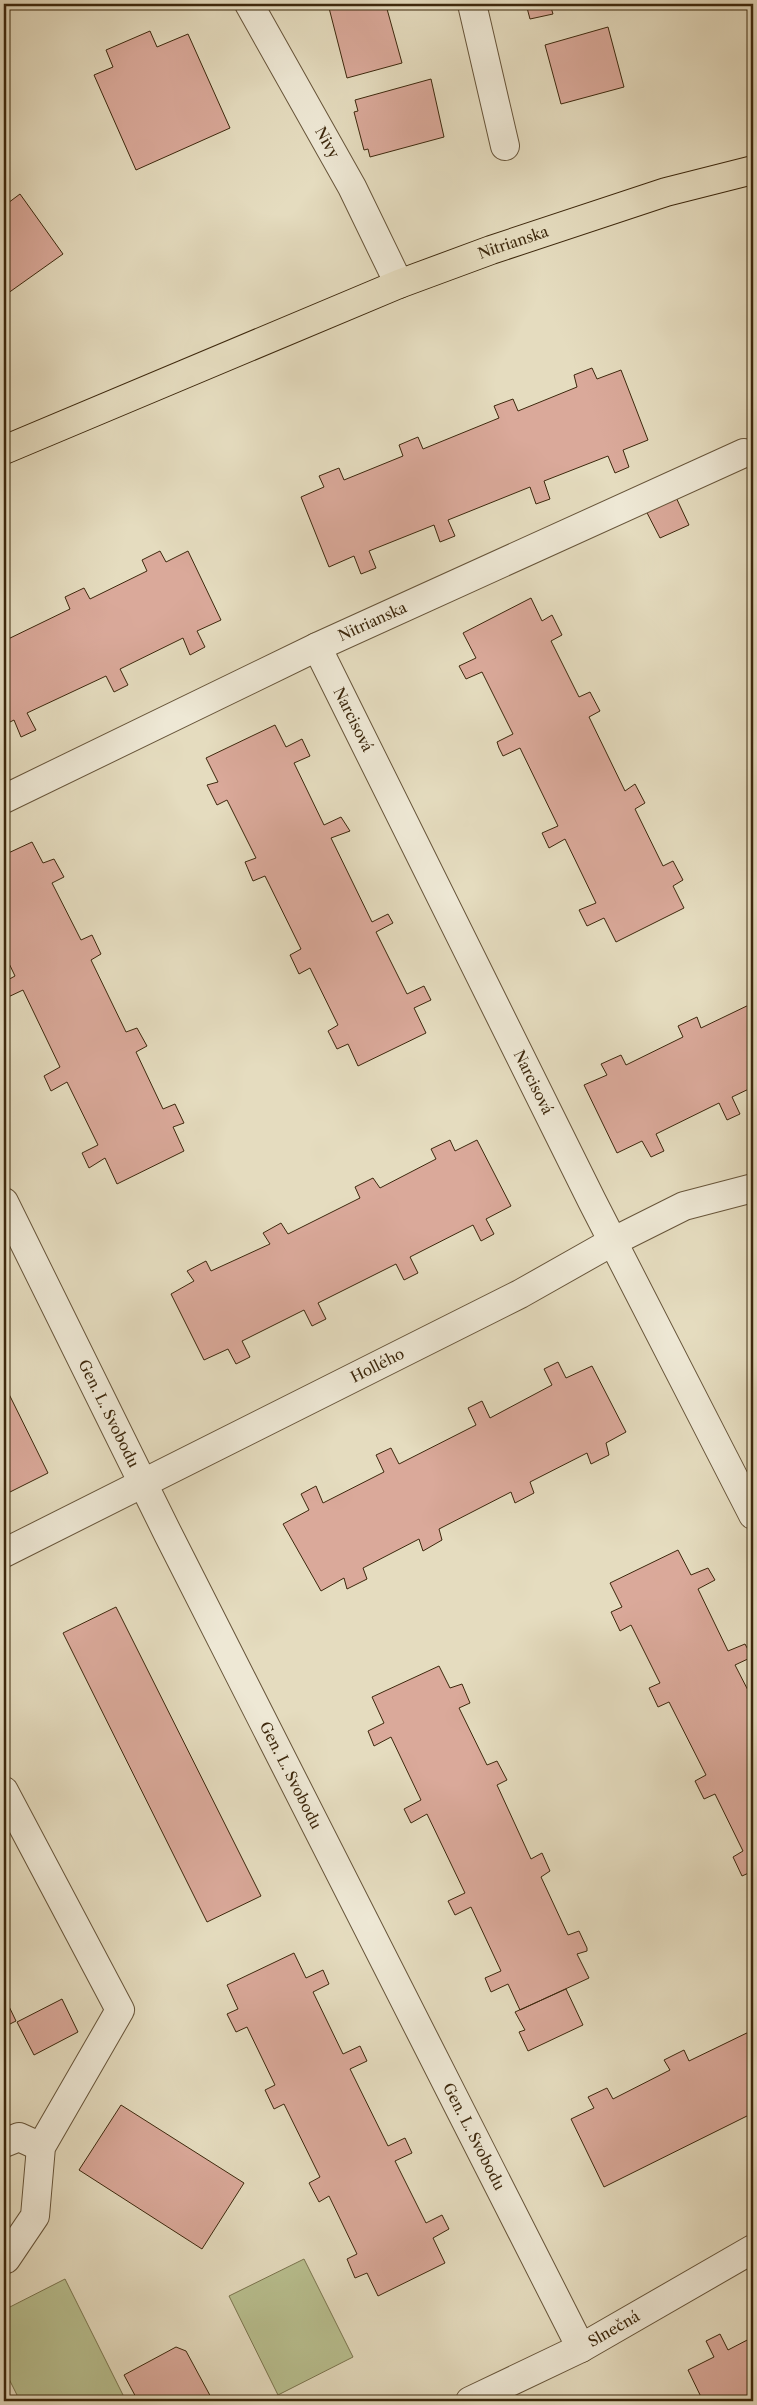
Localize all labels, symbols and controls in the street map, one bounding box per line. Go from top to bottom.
street label: Nivy [311,123,344,162]
street label: Nitrianska [475,222,551,263]
street label: Nitrianska [335,597,410,645]
street label: Narcisová [330,684,377,755]
street label: Narcisová [510,1047,558,1117]
street label: Hollého [347,1344,407,1386]
street label: Gen. L. Svobodu [74,1356,144,1470]
street label: Gen. L. Svobodu [256,1718,326,1832]
street label: Gen. L. Svobodu [439,2079,509,2193]
street label: Slnečná [584,2306,643,2351]

